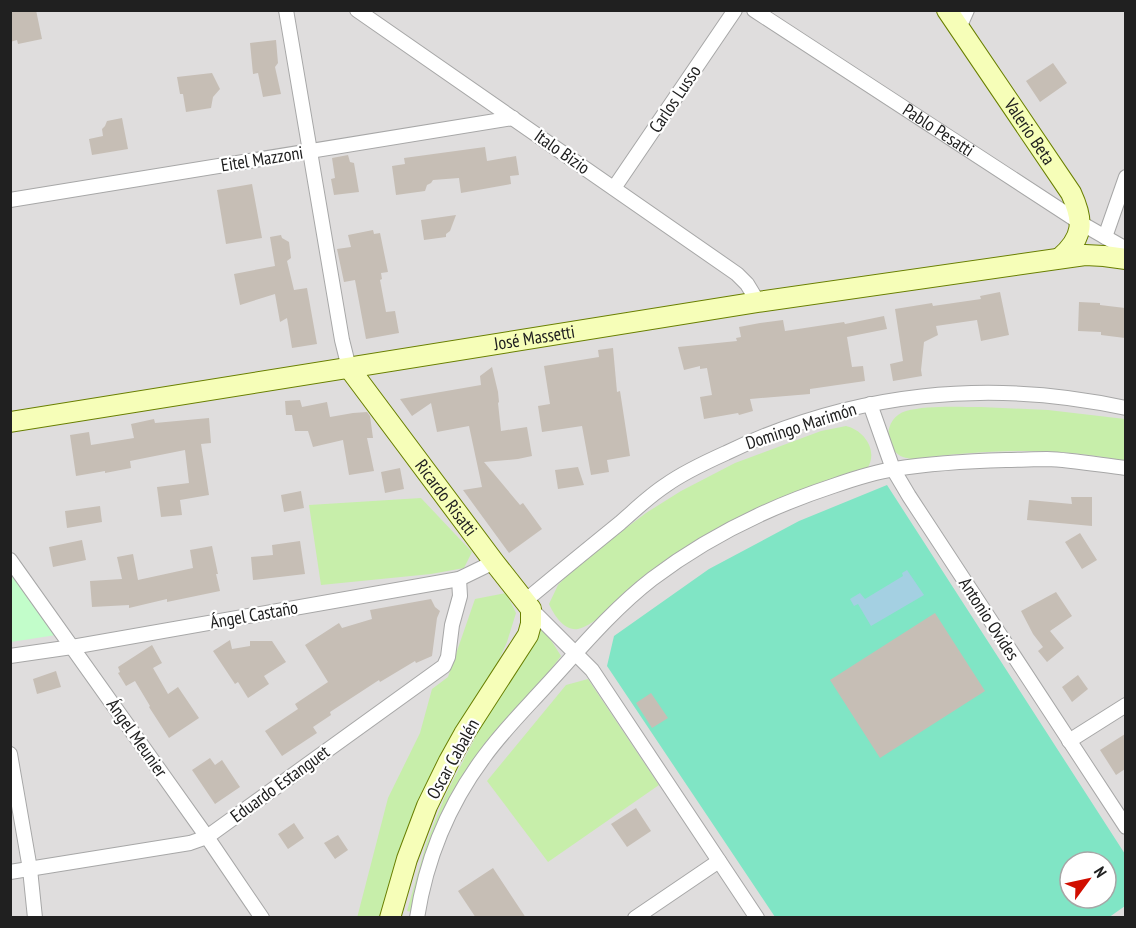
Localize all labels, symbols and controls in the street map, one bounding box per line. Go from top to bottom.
street label: Carlos Lusso [644,60,706,137]
street label: Valerio Beta [999,93,1060,169]
street label: Pablo Pesatti [898,98,979,161]
street label: Italo Bizio [530,124,595,179]
street label: Eitel Mazzoni [219,141,305,176]
street label: José Massetti [491,320,576,355]
street label: Domingo Marimón [743,397,859,454]
street label: Ricardo Risatti [410,454,483,540]
street label: Antonio Ovides [954,573,1025,665]
street label: Ángel Castaño [208,595,300,634]
street label: Ángel Meunier [102,694,173,781]
street label: Oscar Cabalén [421,715,484,803]
street label: Eduardo Estanguet [226,740,334,827]
north arrow [1058,850,1118,910]
text: N [1090,863,1111,881]

